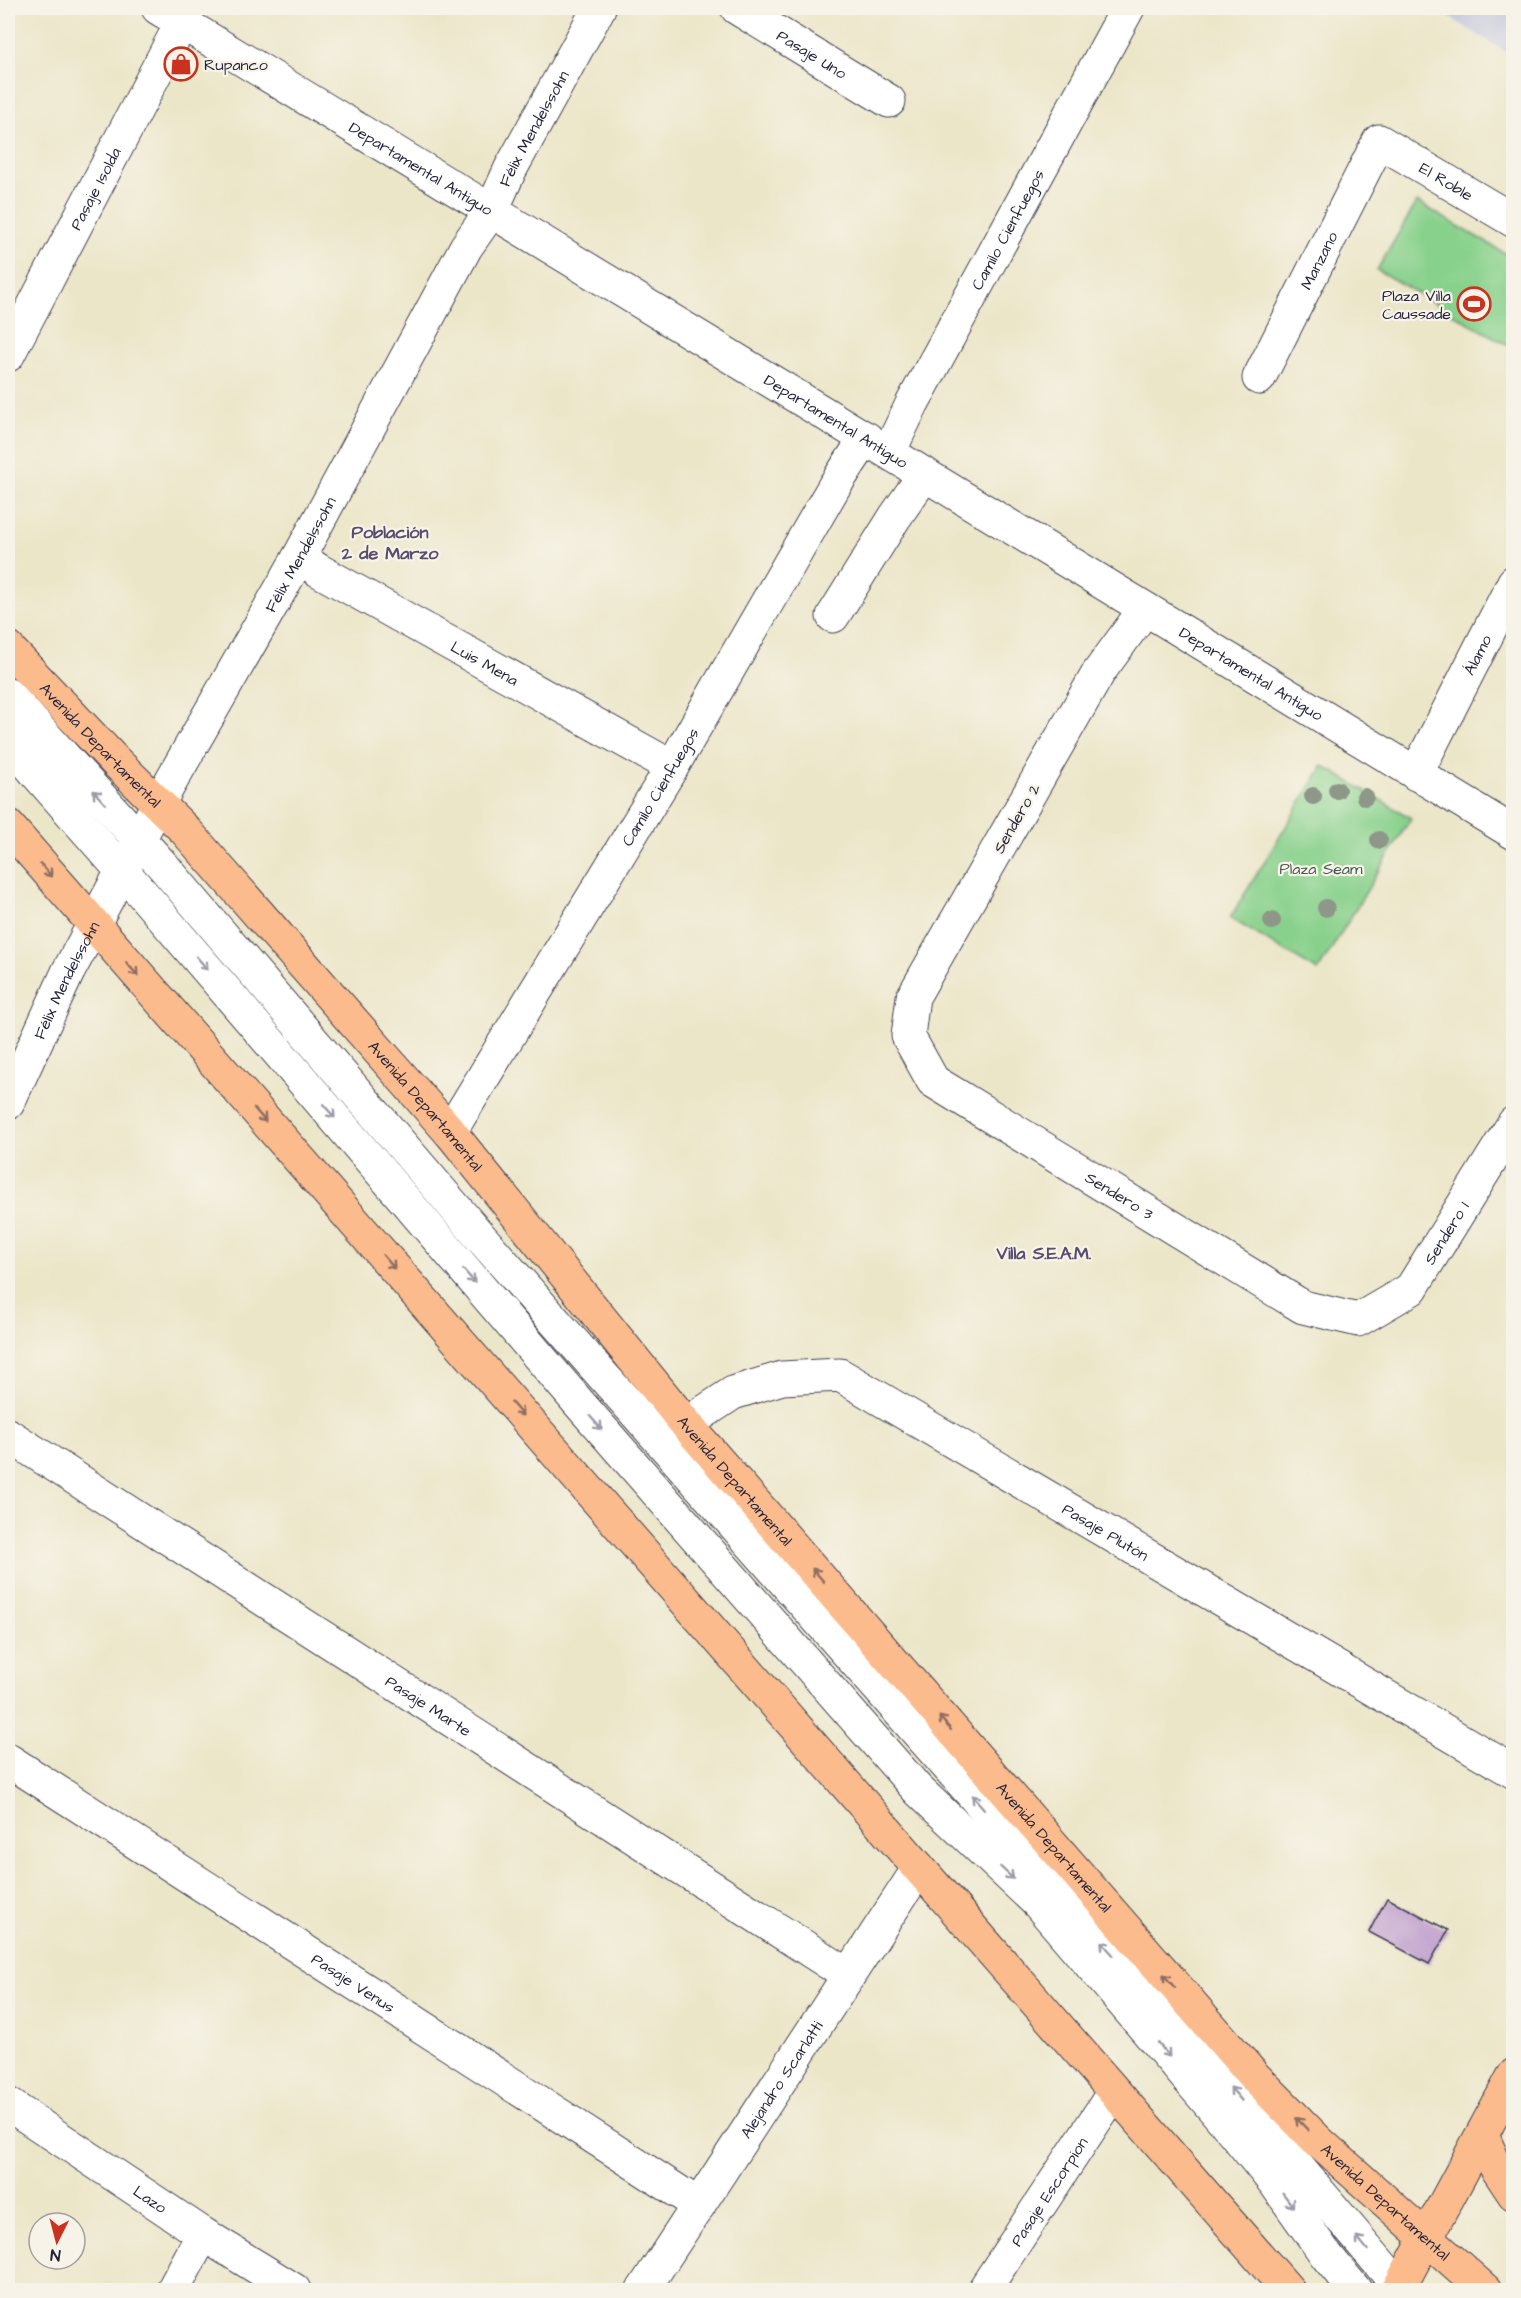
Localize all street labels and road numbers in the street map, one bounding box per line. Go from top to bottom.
street label: Pasaje Uno [772,25,851,85]
street label: Félix Mendelssohn [494,67,575,190]
street label: Departamental Antiguo [345,117,497,221]
street label: Pasaje Isolda [65,144,127,234]
street label: El Roble [1415,157,1477,206]
street label: Camilo Cienfuegos [966,166,1050,294]
street label: Manzano [1296,228,1343,294]
street label: Departamental Antiguo [760,369,912,474]
street label: Félix Mendelssohn [260,493,342,616]
street label: Departamental Antiguo [1175,622,1327,726]
street label: Álamo [1458,631,1497,679]
street label: Luis Mena [447,636,522,691]
street label: Avenida Departamental [34,678,166,813]
street label: Camilo Cienfuegos [617,724,704,850]
street label: Sendero 2 [988,780,1046,857]
street label: Félix Mendelssohn [29,918,105,1043]
street label: Avenida Departamental [363,1036,488,1176]
street label: Sendero 3 [1081,1167,1157,1225]
street label: Sendero 1 [1419,1198,1475,1269]
street label: Avenida Departamental [672,1411,797,1551]
street label: Pasaje Plutón [1058,1498,1152,1566]
street label: Pasaje Marte [381,1671,475,1742]
street label: Avenida Departamental [991,1778,1116,1917]
street label: Pasaje Venus [307,1948,399,2018]
street label: Alejandro Scarlatti [735,2016,829,2143]
street label: Pasaje Escorpion [1006,2133,1093,2251]
street label: Avenida Departamental [1316,2139,1454,2266]
street label: Lazo [129,2181,171,2219]

